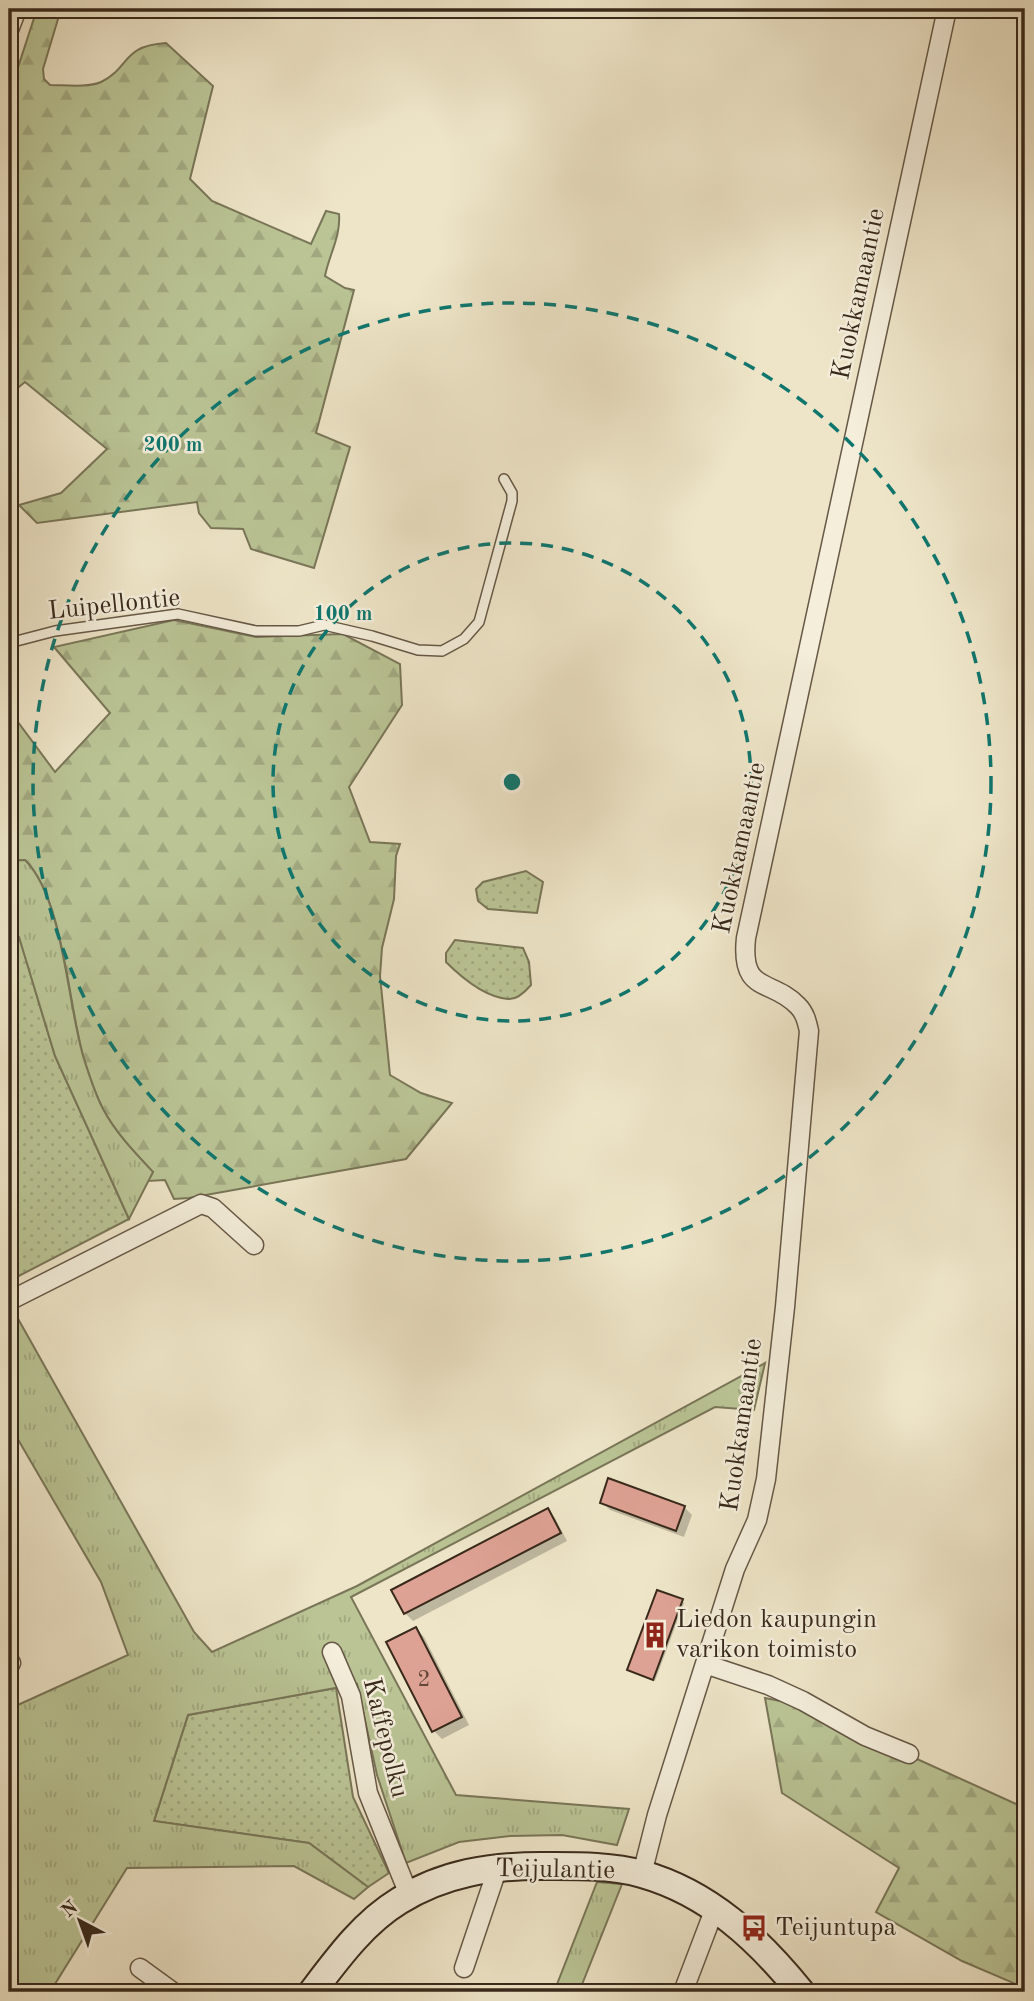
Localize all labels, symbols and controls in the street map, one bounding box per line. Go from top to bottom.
street label: Kuokkamaantie [828,206,890,382]
text: 200 m [143,435,203,456]
street label: Luipellontie [47,585,181,625]
text: 100 m [313,604,373,625]
street label: Kuokkamaantie [709,760,771,936]
centre of rings [500,770,524,794]
street label: Kuokkamaantie [717,1337,767,1513]
place label: Liedon kaupungin varikon toimisto [676,1607,877,1663]
building icon: Liedon kaupungin varikon toimisto [640,1620,670,1650]
house number: 2 [417,1668,431,1691]
street label: Kaffepolku [358,1675,412,1801]
street label: Teijulantie [495,1856,615,1884]
north arrow [46,1885,116,1955]
text: N [59,1898,83,1922]
bus stop icon: Teijuntupa [739,1913,769,1943]
place label: Teijuntupa [775,1915,896,1941]

